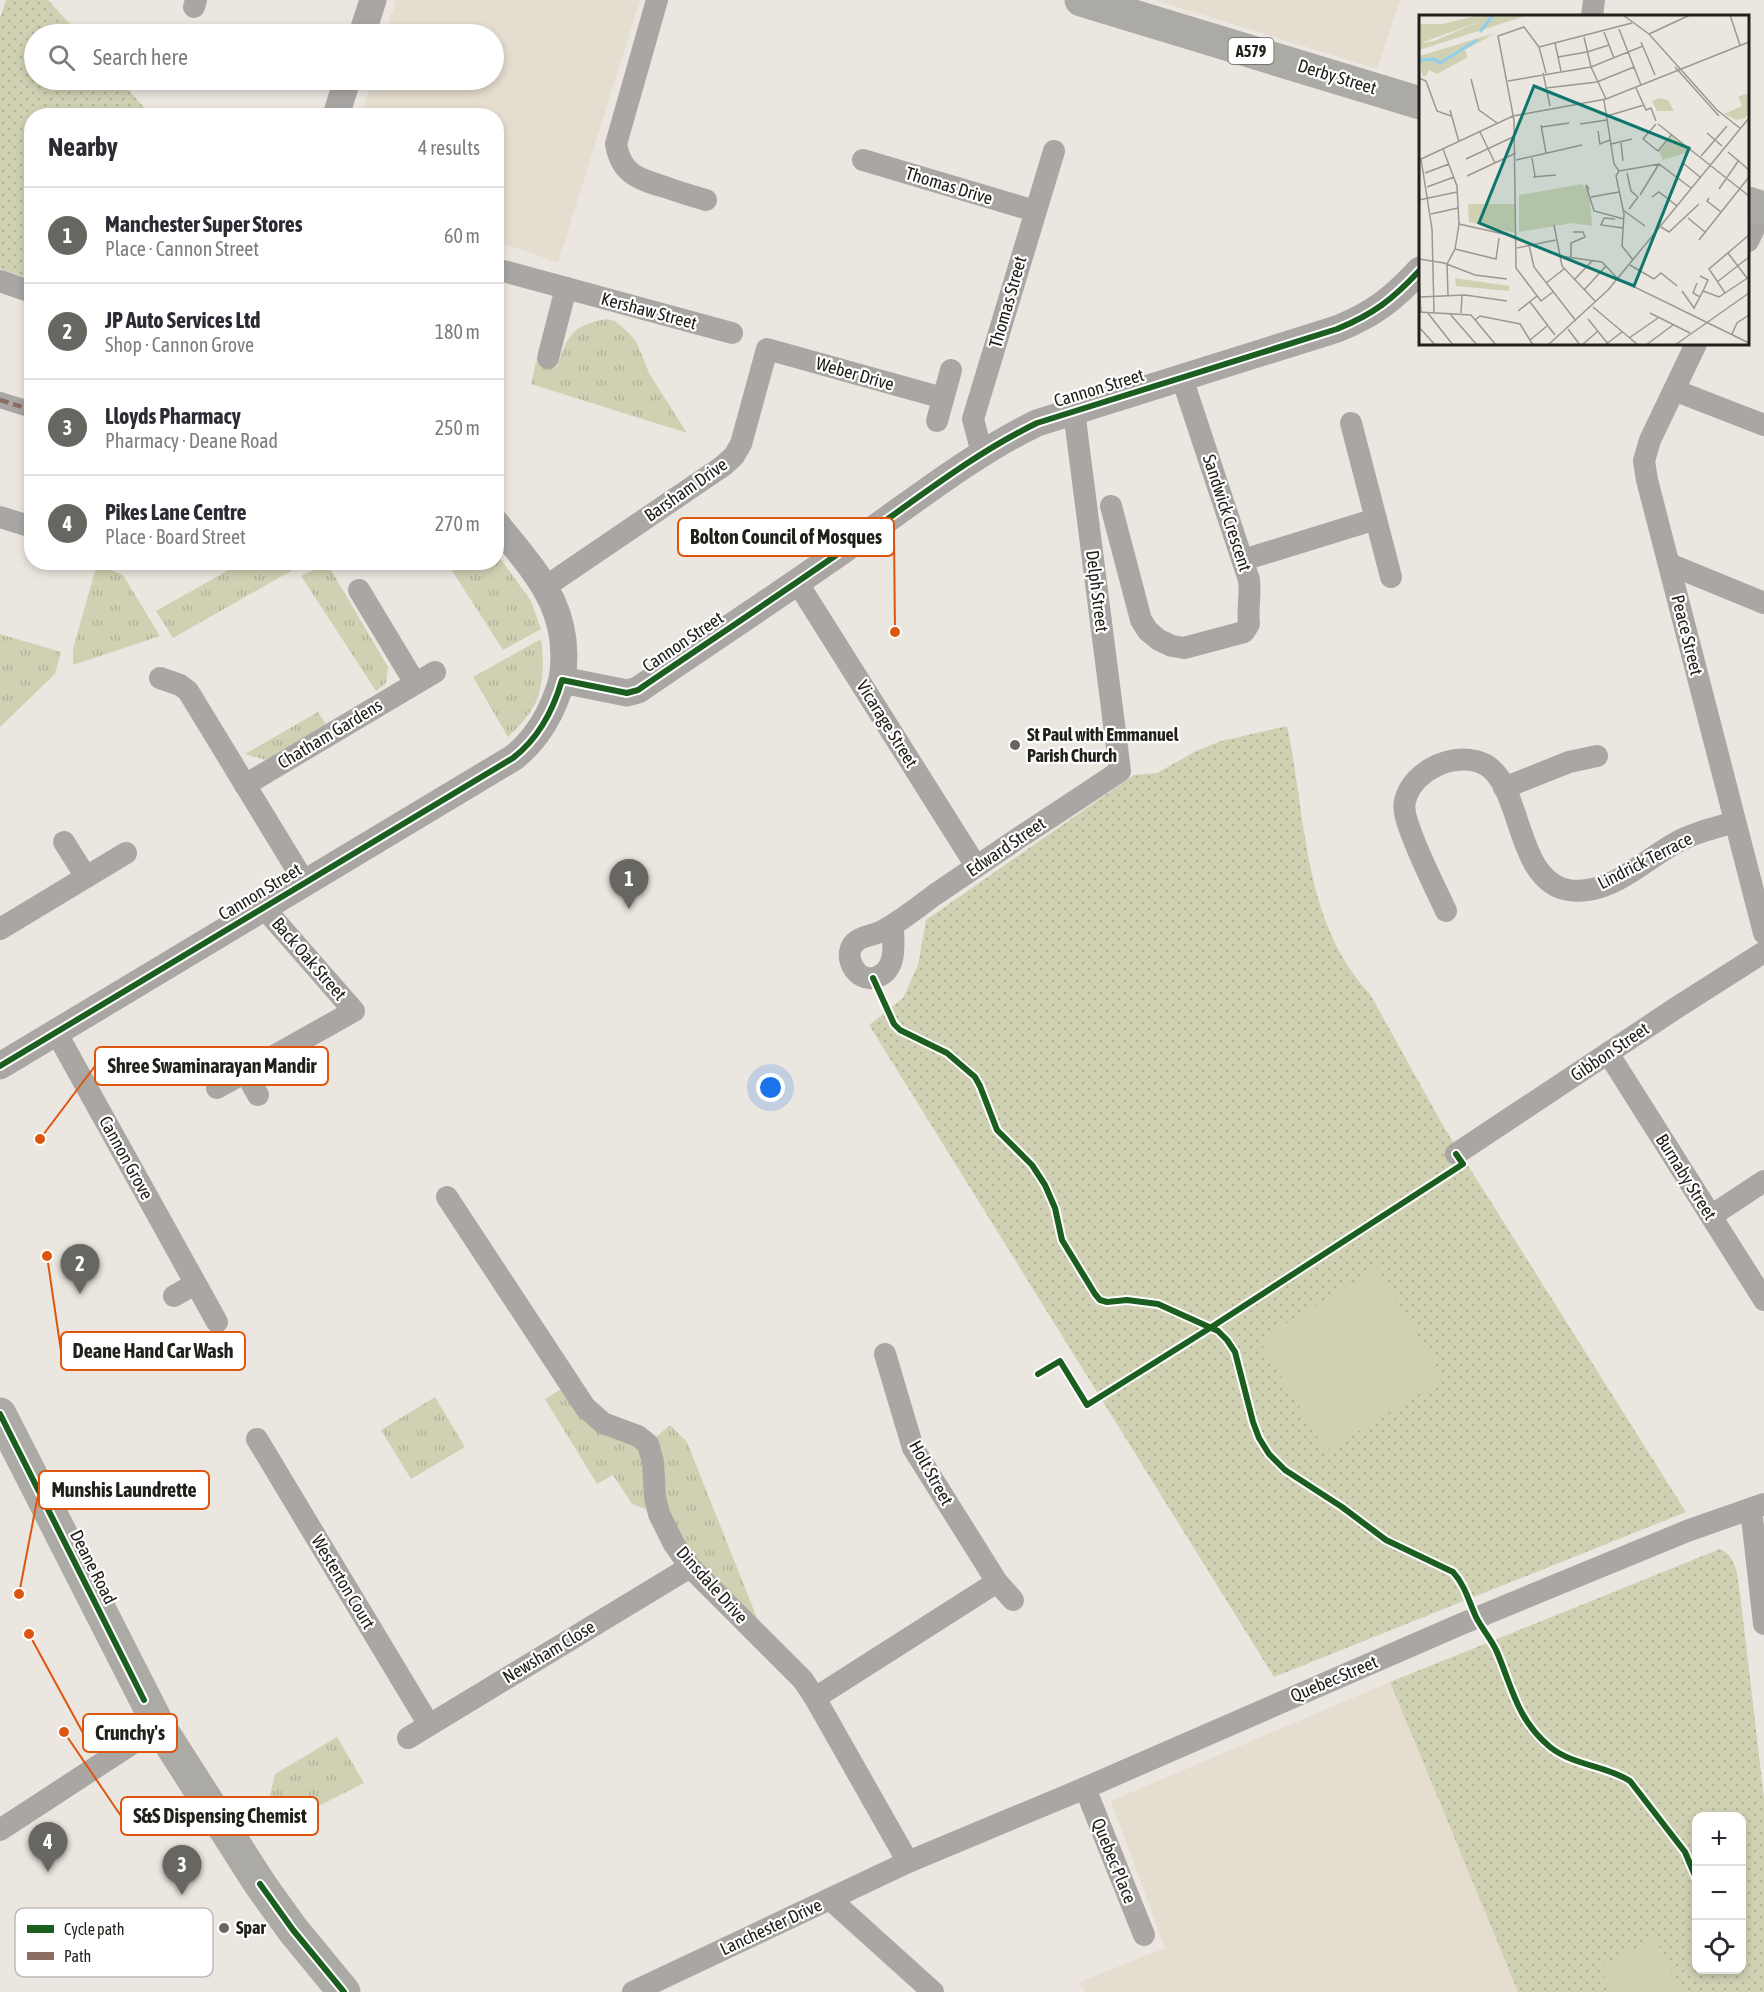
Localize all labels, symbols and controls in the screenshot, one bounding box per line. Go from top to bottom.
inset map [1419,15,1749,345]
search box [24,24,504,90]
road number: A579 [1228,38,1274,64]
icon: search [45,41,78,74]
text: Search here [93,44,188,70]
street label: Derby Street [1295,55,1379,98]
text: Nearby [48,132,118,162]
text: 4 results [418,136,480,159]
street label: Thomas Drive [903,162,995,209]
text: Manchester Super Stores [105,211,303,237]
text: 1 [63,224,72,247]
text: 60 m [444,224,480,247]
text: Place · Cannon Street [105,237,259,260]
street label: Thomas Street [984,254,1031,350]
street label: Kershaw Street [599,288,699,333]
text: JP Auto Services Ltd [105,307,261,333]
text: 2 [63,320,72,343]
text: 180 m [435,320,480,343]
text: Shop · Cannon Grove [105,333,254,356]
street label: Weber Drive [814,352,897,395]
street label: Cannon Street [1051,364,1146,411]
text: Lloyds Pharmacy [105,403,241,429]
text: 3 [63,416,72,439]
text: 250 m [435,416,480,439]
text: Pharmacy · Deane Road [105,429,278,452]
street label: Sandwick Crescent [1199,452,1256,574]
street label: Barsham Drive [640,453,731,526]
text: Pikes Lane Centre [105,499,246,525]
text: 4 [63,512,72,535]
text: 270 m [435,512,480,535]
callout: Bolton Council of Mosques [678,518,894,556]
text: Place · Board Street [105,525,246,548]
text: Bolton Council of Mosques [690,525,882,548]
street label: Delph Street [1082,549,1113,633]
street label: Peace Street [1667,593,1708,677]
street label: Cannon Street [638,607,727,676]
street label: Vicarage Street [852,676,923,771]
street label: Chatham Gardens [274,694,386,773]
place label: St Paul with Emmanuel Parish Church [1027,724,1179,766]
marker: St Paul with Emmanuel Parish Church [1008,738,1022,752]
street label: Edward Street [962,812,1049,881]
street label: Lindrick Terrace [1594,828,1696,893]
street label: Cannon Street [214,859,305,925]
pin: 1 [610,860,648,909]
street label: Back Oak Street [268,913,351,1004]
street label: Gibbon Street [1567,1018,1653,1085]
callout: Shree Swaminarayan Mandir [95,1047,328,1085]
text: Shree Swaminarayan Mandir [108,1054,318,1077]
your location [756,1073,785,1102]
street label: Cannon Grove [95,1112,158,1203]
street label: Burnaby Street [1652,1130,1721,1224]
pin: 2 [60,1244,100,1294]
callout: Deane Hand Car Wash [61,1332,245,1370]
text: Deane Hand Car Wash [73,1339,233,1362]
street label: Holt Street [905,1437,958,1509]
callout: Munshis Laundrette [39,1471,209,1509]
text: Munshis Laundrette [51,1478,197,1501]
street label: Deane Road [66,1526,121,1607]
street label: Westerton Court [307,1531,380,1632]
street label: Dinsdale Drive [672,1542,752,1628]
street label: Newsham Close [499,1616,599,1687]
street label: Quebec Street [1287,1651,1381,1706]
callout: Crunchy's [83,1714,177,1752]
text: Crunchy's [95,1721,165,1744]
callout: S&S Dispensing Chemist [121,1797,318,1835]
text: S&S Dispensing Chemist [133,1804,307,1827]
map controls [1692,1812,1746,1974]
button: + [1692,1812,1746,1866]
street label: Quebec Place [1088,1815,1141,1906]
pin: 4 [28,1822,68,1872]
pin: 3 [162,1846,201,1895]
button: − [1692,1866,1746,1920]
street label: Lanchester Drive [717,1894,825,1959]
legend [15,1908,213,1977]
place label: Spar [236,1917,266,1938]
text: Cycle path [64,1920,124,1939]
button: locate [1692,1920,1746,1974]
marker: Spar [217,1921,231,1935]
text: Path [64,1947,91,1965]

